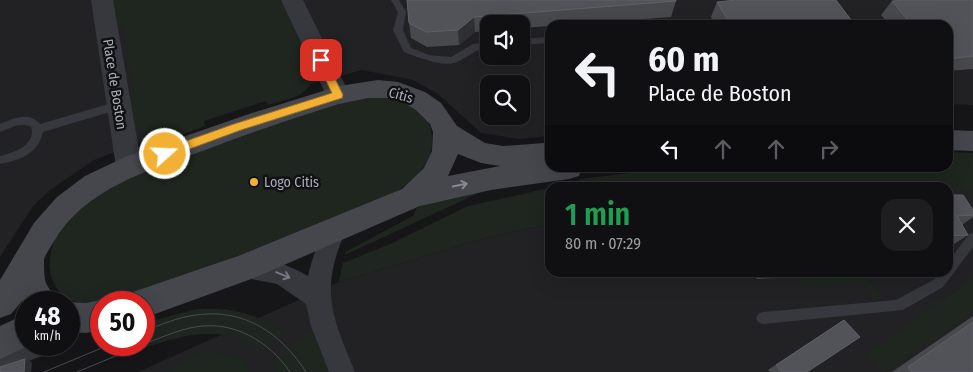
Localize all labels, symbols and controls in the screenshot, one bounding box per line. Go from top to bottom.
map controls [480,15,530,125]
button: sound [480,15,530,65]
street label: Place de Boston [99,38,130,131]
text: 60 m [648,38,719,80]
pin [300,39,342,81]
icon: left [565,40,630,105]
icon: arrive [307,46,335,74]
button: search [480,75,530,125]
text: Place de Boston [648,80,792,107]
street label: Citis [387,84,415,107]
position arrow [138,127,190,179]
icon: left [656,135,684,163]
icon: ahead [709,135,737,163]
icon: ahead [762,135,790,163]
icon: right [815,135,843,163]
place label: Logo Citis [264,174,319,191]
marker: Logo Citis [248,176,260,188]
one-way arrow [451,180,467,189]
text: 1 min [565,197,630,233]
button: close [881,199,933,251]
text: 80 m · 07:29 [565,234,641,253]
one-way arrow [276,272,291,281]
speed limit sign: 50 [90,291,155,356]
text: 48 [34,302,61,332]
text: km/h [34,329,61,343]

